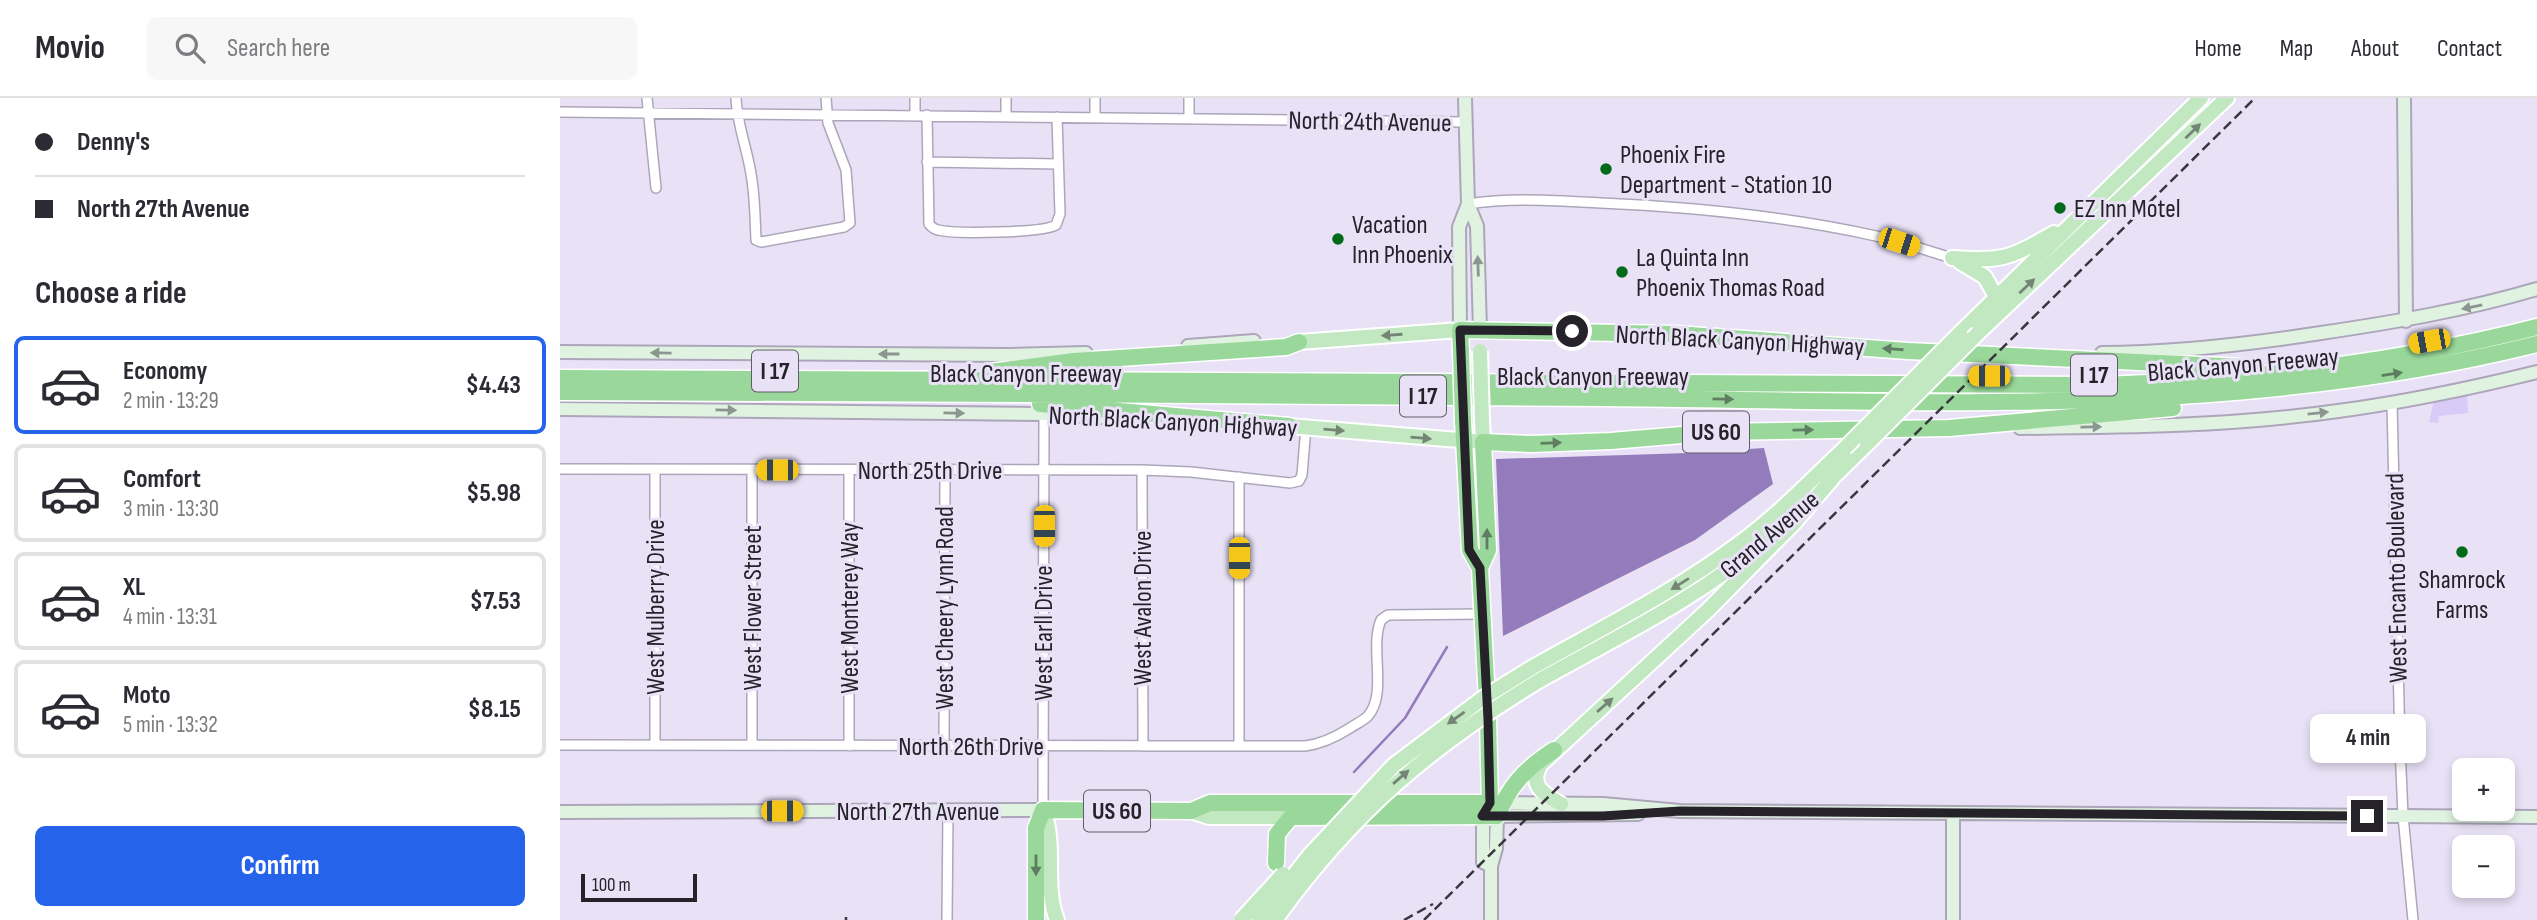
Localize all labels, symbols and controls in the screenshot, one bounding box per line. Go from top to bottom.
search box [147,17,637,80]
text: Movio [35,28,105,68]
icon: search [171,29,209,67]
text: Search here [227,33,330,64]
text: Home [2194,34,2242,63]
text: Map [2280,34,2313,63]
text: About [2351,34,2399,63]
text: Contact [2437,34,2502,63]
street label: North 24th Avenue [1288,106,1452,139]
one-way arrow [2185,122,2202,139]
text: Denny's [77,127,150,158]
place label: Phoenix Fire Department - Station 10 [1620,140,1832,201]
marker: Phoenix Fire Department - Station 10 [1598,161,1614,177]
text: North 27th Avenue [77,194,250,225]
place label: EZ Inn Motel [2074,194,2181,225]
marker: EZ Inn Motel [2052,200,2068,216]
place label: Vacation Inn Phoenix [1352,210,1453,271]
car [1876,226,1923,258]
marker: Vacation Inn Phoenix [1330,231,1346,247]
place label: La Quinta Inn Phoenix Thomas Road [1636,243,1825,304]
one-way arrow [1473,255,1484,277]
marker: La Quinta Inn Phoenix Thomas Road [1614,264,1630,280]
text: Choose a ride [35,274,187,313]
one-way arrow [2018,278,2036,294]
one-way arrow [2461,301,2483,312]
route start [1556,315,1588,347]
street label: North Black Canyon Highway [1615,320,1865,363]
car [2407,327,2452,355]
one-way arrow [1381,330,1403,341]
street label: Black Canyon Freeway [2146,342,2340,389]
one-way arrow [1882,343,1904,354]
one-way arrow [650,347,672,359]
one-way arrow [878,348,900,360]
road number: I 17 [752,350,798,392]
icon: car [39,354,102,417]
road number: I 17 [2071,354,2117,396]
text: Economy [123,356,207,387]
street label: Black Canyon Freeway [930,359,1122,390]
street label: Black Canyon Freeway [1497,362,1689,393]
car [1969,366,2011,387]
one-way arrow [2381,368,2403,379]
text: $4.43 [466,370,521,401]
road number: I 17 [1400,376,1446,416]
text: 2 min · 13:29 [123,387,219,415]
one-way arrow [1712,393,1734,405]
street label: North Black Canyon Highway [1048,401,1298,444]
one-way arrow [715,405,737,416]
one-way arrow [943,407,965,419]
one-way arrow [2307,407,2329,418]
road number: US 60 [1683,412,1749,452]
one-way arrow [2080,421,2102,433]
one-way arrow [1792,424,1814,436]
one-way arrow [1323,425,1345,436]
one-way arrow [1410,433,1432,444]
one-way arrow [1540,438,1562,449]
street label: North 25th Drive [858,456,1002,487]
car [757,460,799,481]
icon: car [39,462,102,525]
text: Comfort [123,464,201,495]
street label: West Encanto Boulevard [2380,473,2415,683]
text: $5.98 [466,478,521,509]
street label: Grand Avenue [1714,485,1826,586]
text: 3 min · 13:30 [123,495,219,523]
car [1034,505,1055,547]
street label: West Cheery Lynn Road [930,506,961,710]
street label: West Mulberry Drive [641,519,672,695]
street label: West Monterey Way [835,522,866,694]
street label: West Flower Street [738,525,769,691]
one-way arrow [1481,528,1493,550]
street label: West Avalon Drive [1128,530,1159,686]
car [1229,537,1250,579]
marker: Shamrock Farms [2454,544,2470,560]
street label: West Earll Drive [1029,565,1060,701]
place label: Shamrock Farms [2418,565,2506,626]
icon: car [39,570,102,633]
text: XL [123,572,145,603]
one-way arrow [1670,578,1689,591]
text: $7.53 [470,586,521,617]
text: 4 min · 13:31 [123,603,217,631]
icon: car [39,678,102,741]
text: Moto [123,680,171,711]
text: $8.15 [468,694,521,725]
one-way arrow [1597,698,1614,713]
one-way arrow [1447,710,1465,724]
text: 5 min · 13:32 [123,711,218,739]
callout: 4 min [2309,714,2425,764]
text: 4 min [2346,724,2390,752]
street label: North 26th Drive [898,732,1044,763]
map controls [2452,758,2515,898]
button: + [2452,758,2515,821]
one-way arrow [1393,770,1410,785]
road number: US 60 [1084,790,1150,832]
street label: North 27th Avenue [836,797,1000,828]
route end [2351,800,2383,832]
car [762,801,804,822]
button: Confirm [35,826,525,906]
button: − [2452,835,2515,898]
one-way arrow [1030,854,1042,876]
scale bar [581,871,696,903]
text: 100 m [592,874,631,897]

